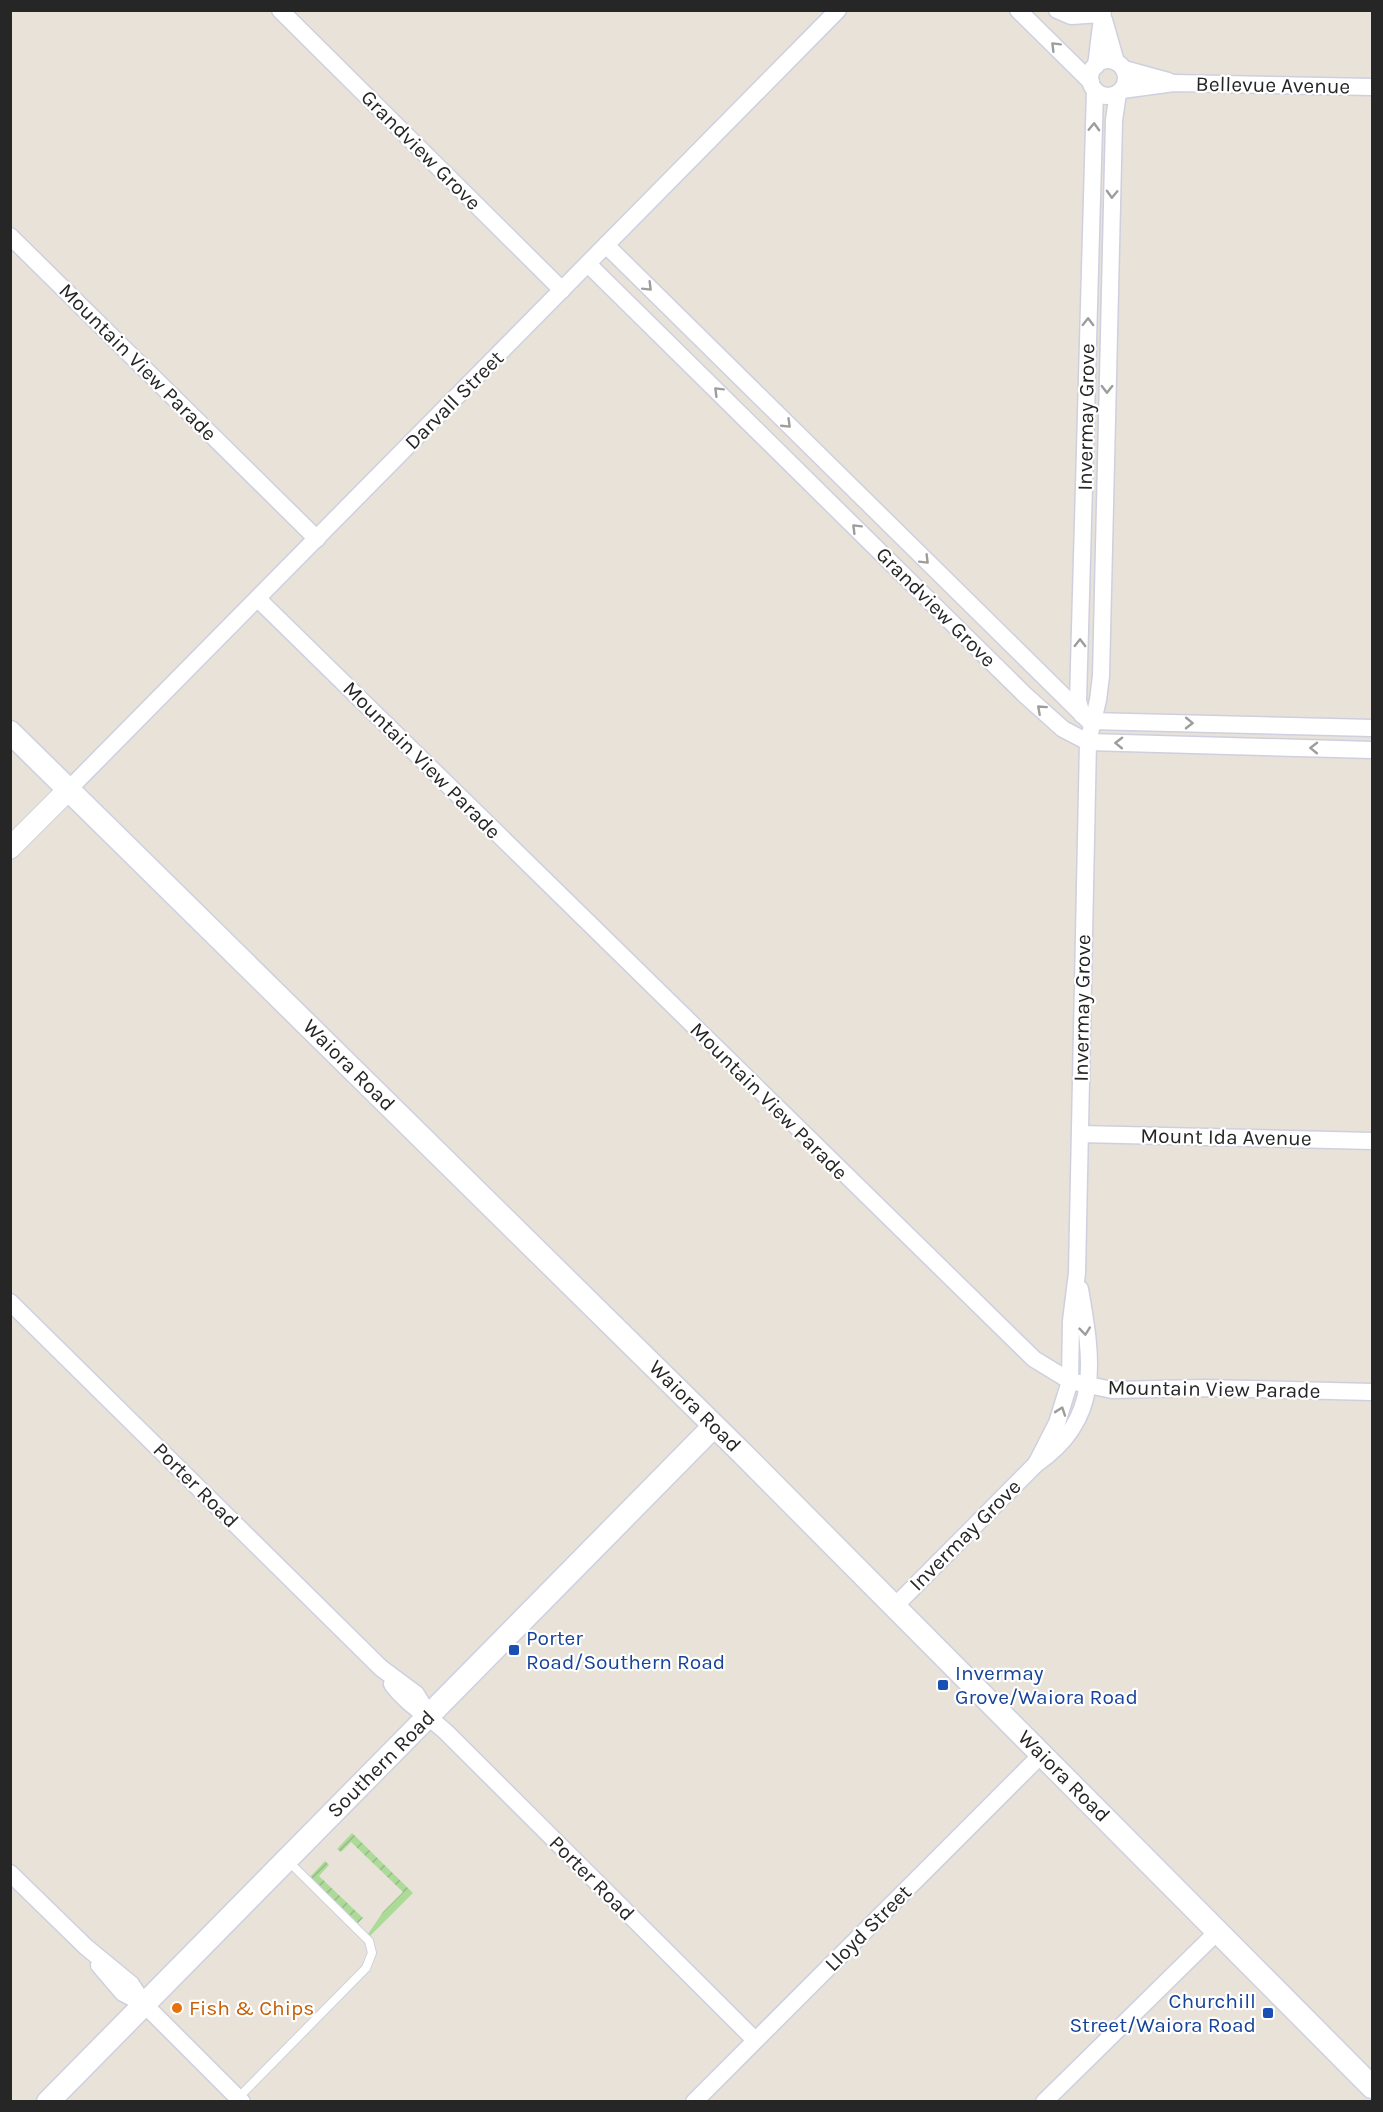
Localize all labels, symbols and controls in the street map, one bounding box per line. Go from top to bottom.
one-way arrow [1051,43,1062,54]
street label: Bellevue Avenue [1196,72,1350,98]
street label: Grandview Grove [356,85,486,215]
one-way arrow [1088,122,1101,131]
one-way arrow [1106,189,1118,198]
street label: Mountain View Parade [54,278,222,446]
one-way arrow [640,279,651,290]
one-way arrow [1082,317,1095,326]
street label: Invermay Grove [1073,343,1099,491]
street label: Darvall Street [400,346,508,454]
one-way arrow [1101,384,1113,393]
one-way arrow [714,388,725,399]
one-way arrow [779,416,790,427]
one-way arrow [853,525,864,536]
street label: Grandview Grove [871,542,1001,672]
one-way arrow [918,553,929,564]
one-way arrow [1074,638,1086,647]
street label: Mountain View Parade [338,676,506,844]
one-way arrow [1037,705,1047,716]
one-way arrow [1185,717,1194,730]
one-way arrow [1115,737,1124,749]
one-way arrow [1310,741,1319,754]
street label: Invermay Grove [1069,934,1095,1082]
street label: Waiora Road [298,1014,400,1116]
street label: Mountain View Parade [685,1017,853,1185]
street label: Mount Ida Avenue [1140,1124,1312,1150]
one-way arrow [1078,1327,1091,1336]
street label: Waiora Road [644,1355,746,1457]
street label: Mountain View Parade [1107,1375,1321,1403]
one-way arrow [1053,1406,1066,1417]
street label: Porter Road [149,1438,243,1532]
street label: Invermay Grove [904,1474,1026,1596]
place label: Porter Road/Southern Road [526,1626,725,1674]
marker: Porter Road/Southern Road [507,1643,521,1657]
place label: Invermay Grove/Waiora Road [955,1661,1138,1709]
marker: Invermay Grove/Waiora Road [936,1678,950,1692]
street label: Southern Road [322,1705,440,1823]
street label: Waiora Road [1013,1725,1115,1827]
street label: Porter Road [545,1831,639,1925]
street label: Lloyd Street [820,1880,916,1976]
place label: Churchill Street/Waiora Road [1069,1989,1256,2037]
place label: Fish & Chips [189,1996,314,2020]
marker: Fish & Chips [170,2001,184,2015]
marker: Churchill Street/Waiora Road [1261,2006,1275,2020]

